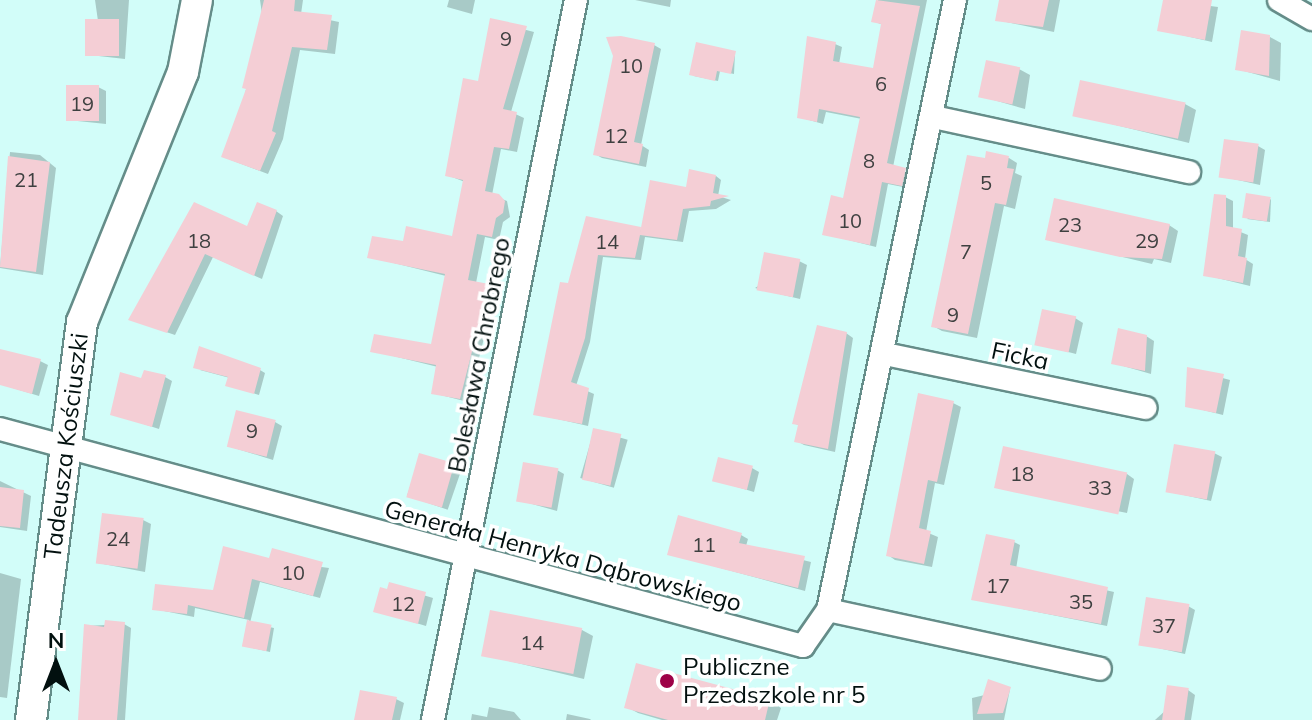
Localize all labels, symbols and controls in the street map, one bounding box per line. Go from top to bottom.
house number: 9 [500,26,512,50]
house number: 10 [619,53,643,77]
house number: 6 [875,71,887,95]
house number: 19 [70,91,94,115]
house number: 12 [604,123,628,147]
house number: 8 [863,148,875,172]
house number: 21 [14,167,38,191]
house number: 5 [980,170,992,194]
house number: 10 [838,208,862,232]
house number: 23 [1058,212,1082,236]
house number: 18 [187,228,211,252]
house number: 29 [1135,228,1159,252]
house number: 14 [595,229,619,253]
street label: Bolesława Chrobrego [442,235,516,475]
house number: 7 [960,239,972,263]
house number: 9 [947,302,959,326]
street label: Tadeusza Kościuszki [38,331,94,561]
street label: Ficka [989,336,1051,376]
house number: 9 [246,418,258,442]
house number: 18 [1010,461,1034,485]
house number: 33 [1088,475,1112,499]
street label: Generała Henryka Dąbrowskiego [381,494,745,618]
house number: 24 [106,526,130,550]
house number: 11 [692,532,716,556]
house number: 10 [281,560,305,584]
house number: 17 [986,573,1010,597]
house number: 35 [1069,589,1093,613]
house number: 12 [391,591,415,615]
house number: 37 [1152,613,1176,637]
north arrow [16,624,96,704]
text: N [48,626,64,654]
house number: 14 [520,630,544,654]
place label: Publiczne Przedszkole nr 5 [683,653,865,709]
marker: Publiczne Przedszkole nr 5 [658,672,676,690]

